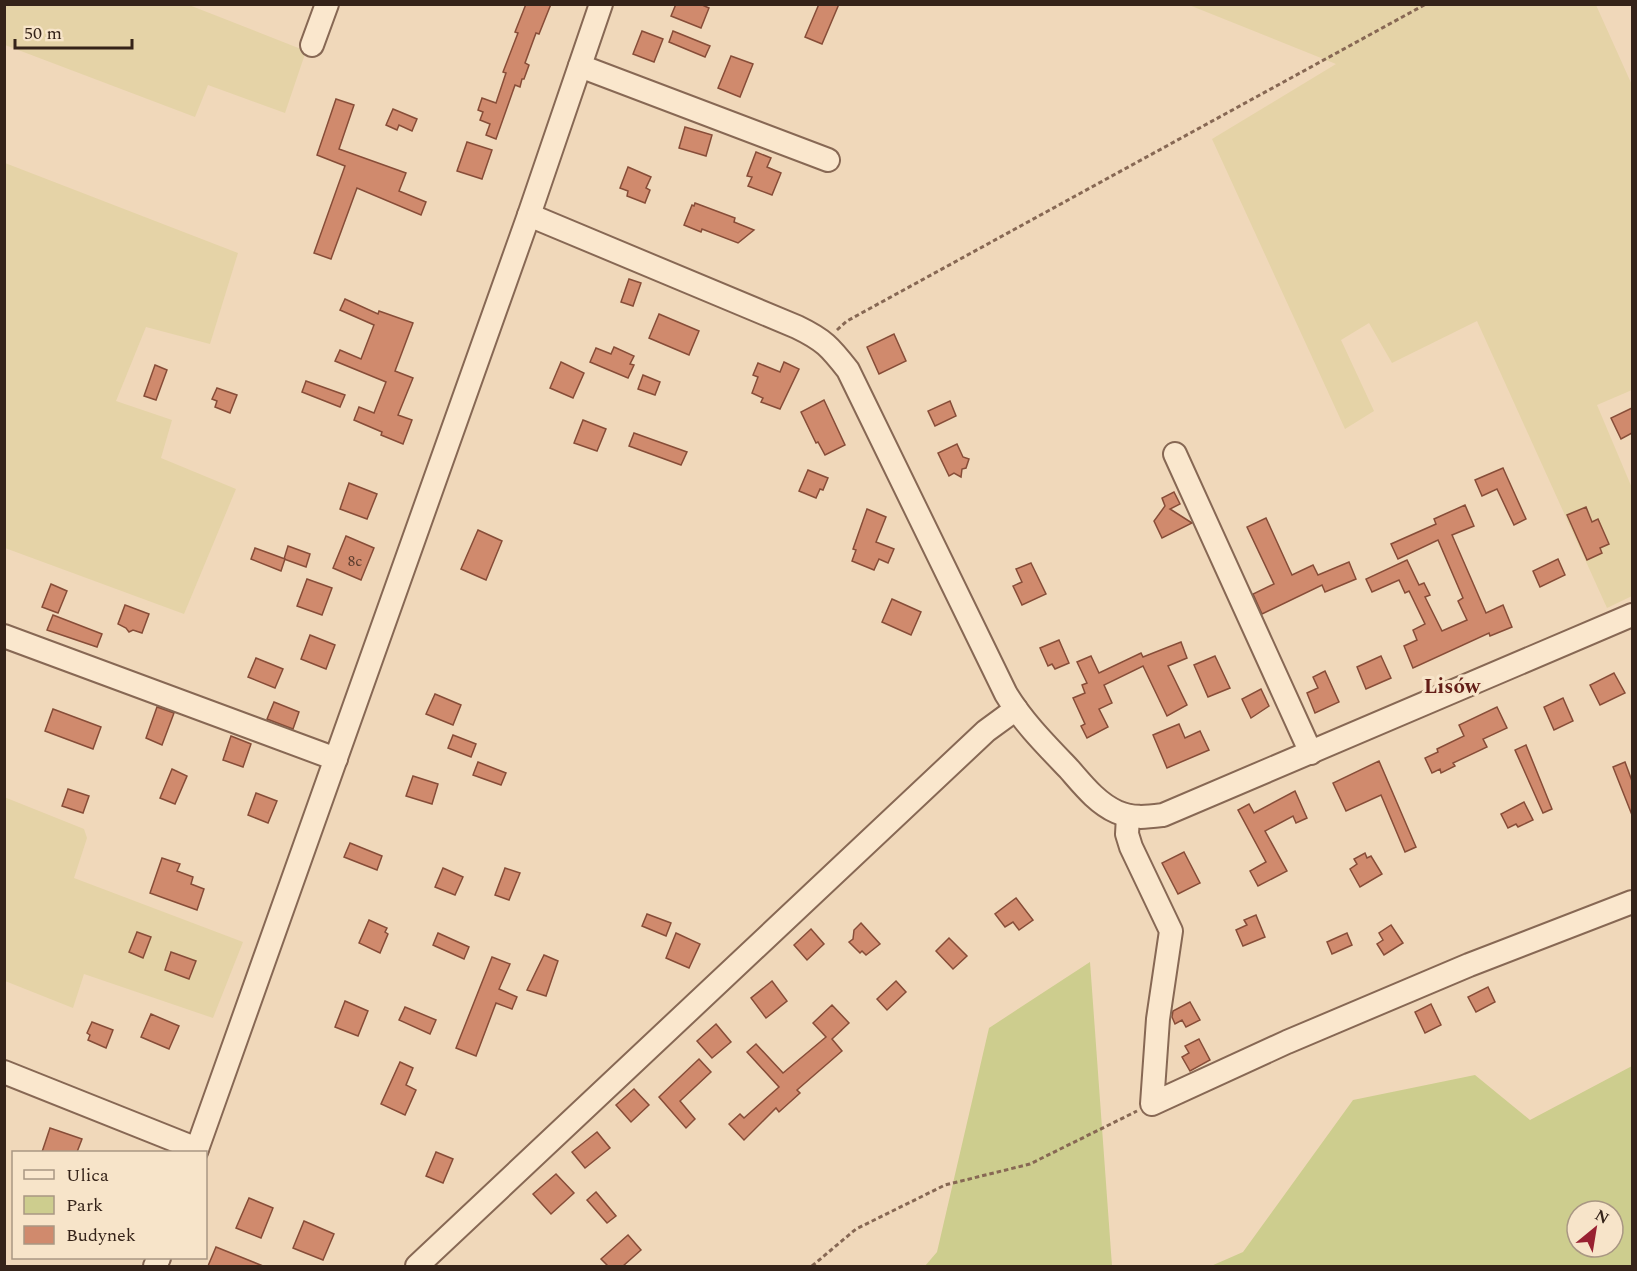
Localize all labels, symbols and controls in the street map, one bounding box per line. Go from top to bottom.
scale bar [15,12,132,50]
text: 50 m [24,20,62,47]
house number: 8c [348,550,362,573]
district label: Lisów [1424,671,1482,703]
legend [12,1151,207,1259]
text: Ulica [66,1162,109,1189]
text: Park [66,1192,103,1219]
north arrow [1565,1199,1625,1259]
text: N [1590,1203,1614,1231]
text: Budynek [66,1222,136,1249]

